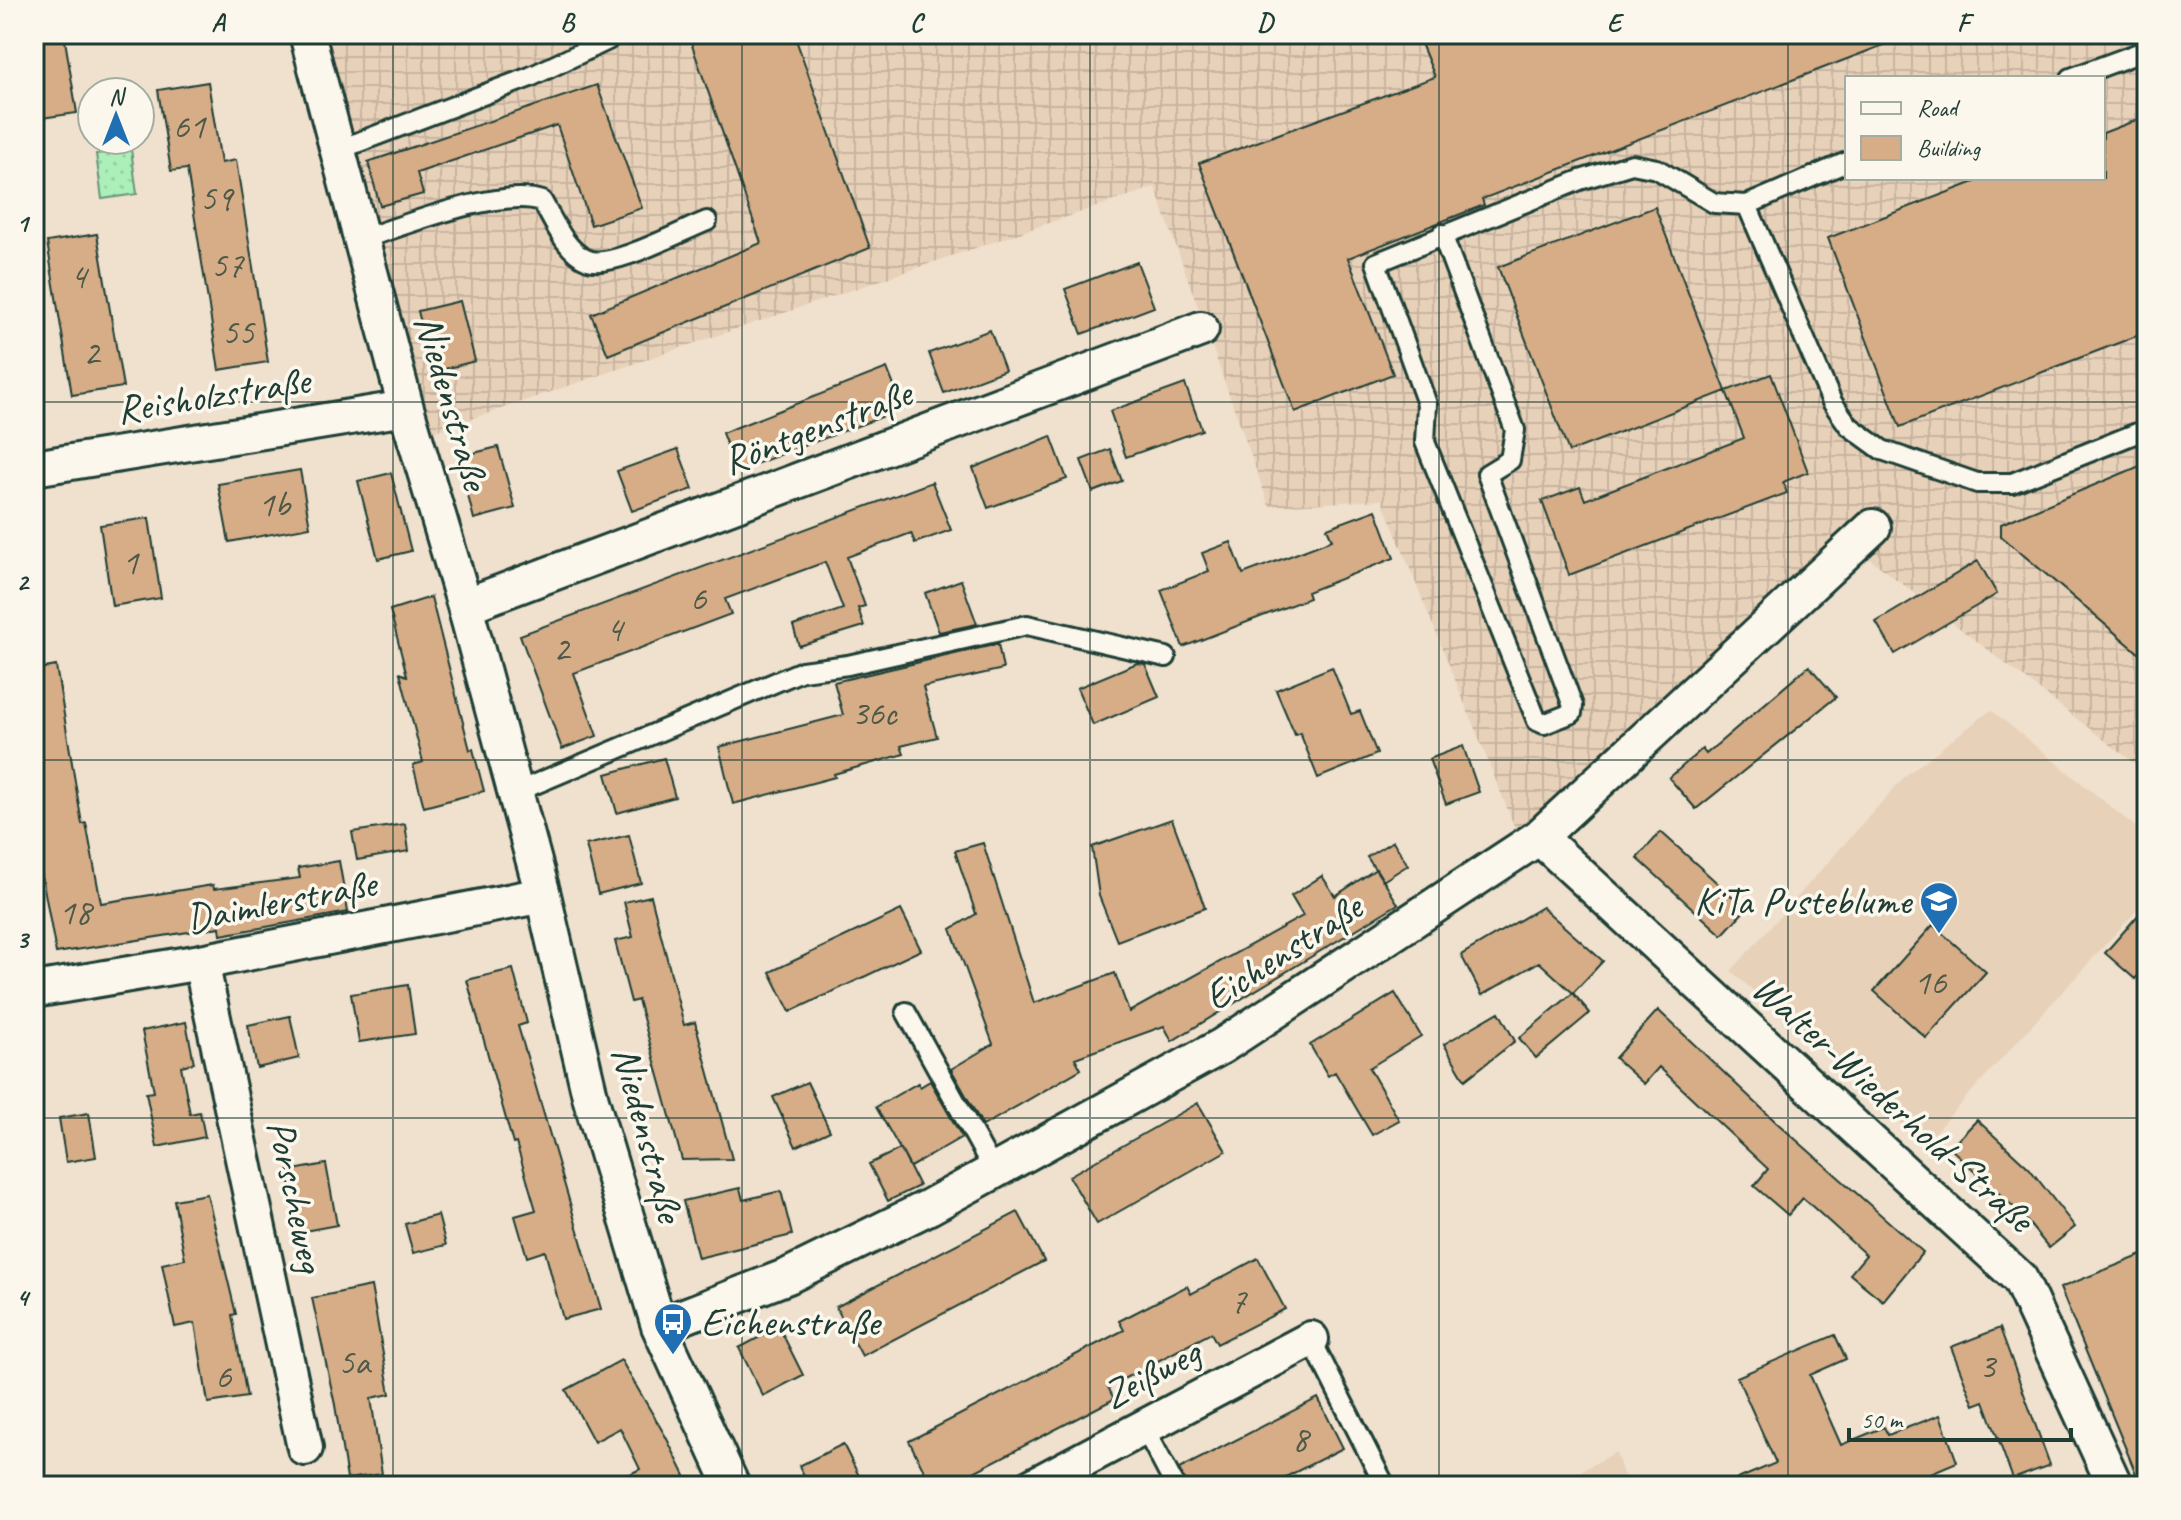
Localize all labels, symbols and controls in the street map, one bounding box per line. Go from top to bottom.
text: A [211,6,226,39]
text: B [560,6,576,39]
text: C [910,6,926,39]
text: D [1257,6,1275,39]
text: E [1607,6,1625,39]
text: F [1957,6,1975,39]
north arrow [76,76,156,156]
legend [1845,76,2105,180]
text: N [109,83,126,111]
text: Road [1917,93,1961,123]
house number: 61 [173,103,207,149]
text: Building [1917,133,1982,163]
house number: 59 [200,175,235,221]
text: 1 [16,207,31,240]
house number: 57 [211,242,245,288]
house number: 4 [70,253,90,299]
house number: 55 [222,309,256,355]
street label: Niedenstraße [403,309,502,498]
house number: 2 [83,330,102,376]
street label: Reisholzstraße [113,355,316,435]
street label: Röntgenstraße [715,367,921,486]
house number: 1b [258,481,292,527]
house number: 1 [122,539,140,585]
text: 2 [16,565,30,598]
house number: 6 [690,575,708,621]
house number: 4 [606,606,626,652]
house number: 2 [553,626,572,672]
house number: 36c [851,690,899,736]
street label: Daimlerstraße [182,858,383,944]
place label: KiTa Pusteblume [1694,876,1914,926]
school or university icon: KiTa Pusteblume [1918,880,1960,935]
street label: Eichenstraße [1194,881,1374,1022]
house number: 18 [59,889,95,935]
text: 3 [16,923,30,956]
house number: 16 [1914,959,1948,1005]
street label: Walter-Wiederhold-Straße [1742,963,2047,1245]
street label: Niedenstraße [601,1041,696,1230]
street label: Porscheweg [256,1116,337,1279]
house number: 7 [1230,1278,1248,1324]
text: 4 [16,1281,31,1314]
place label: Eichenstraße [701,1297,883,1347]
bus stop icon: Eichenstraße [652,1301,694,1356]
street label: Zeißweg [1094,1326,1211,1420]
house number: 5a [338,1339,372,1385]
house number: 3 [1979,1343,1998,1389]
house number: 6 [215,1353,233,1399]
scale bar [1849,1392,2071,1442]
text: 50 m [1861,1405,1904,1435]
house number: 8 [1292,1416,1312,1462]

